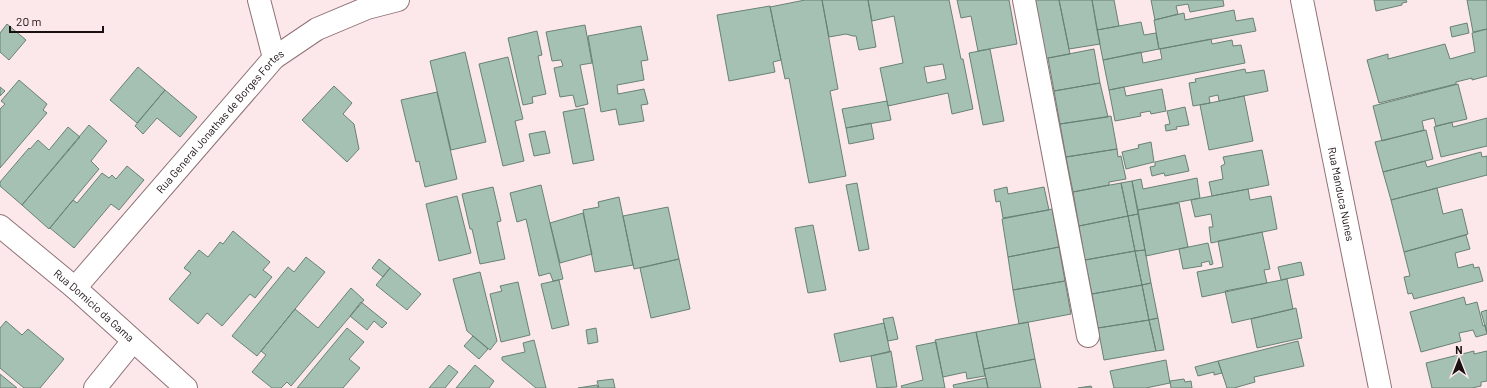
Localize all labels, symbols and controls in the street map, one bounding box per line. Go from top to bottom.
scale bar [10,8,103,34]
text: 20 m [16,14,42,28]
street label: Rua General Jonathas de Borges Fortes [153,46,286,196]
street label: Rua Manduca Nunes [1326,146,1357,242]
street label: Rua Domicio da Gama [51,266,137,344]
north arrow [1439,340,1479,380]
text: N [1455,343,1463,356]

